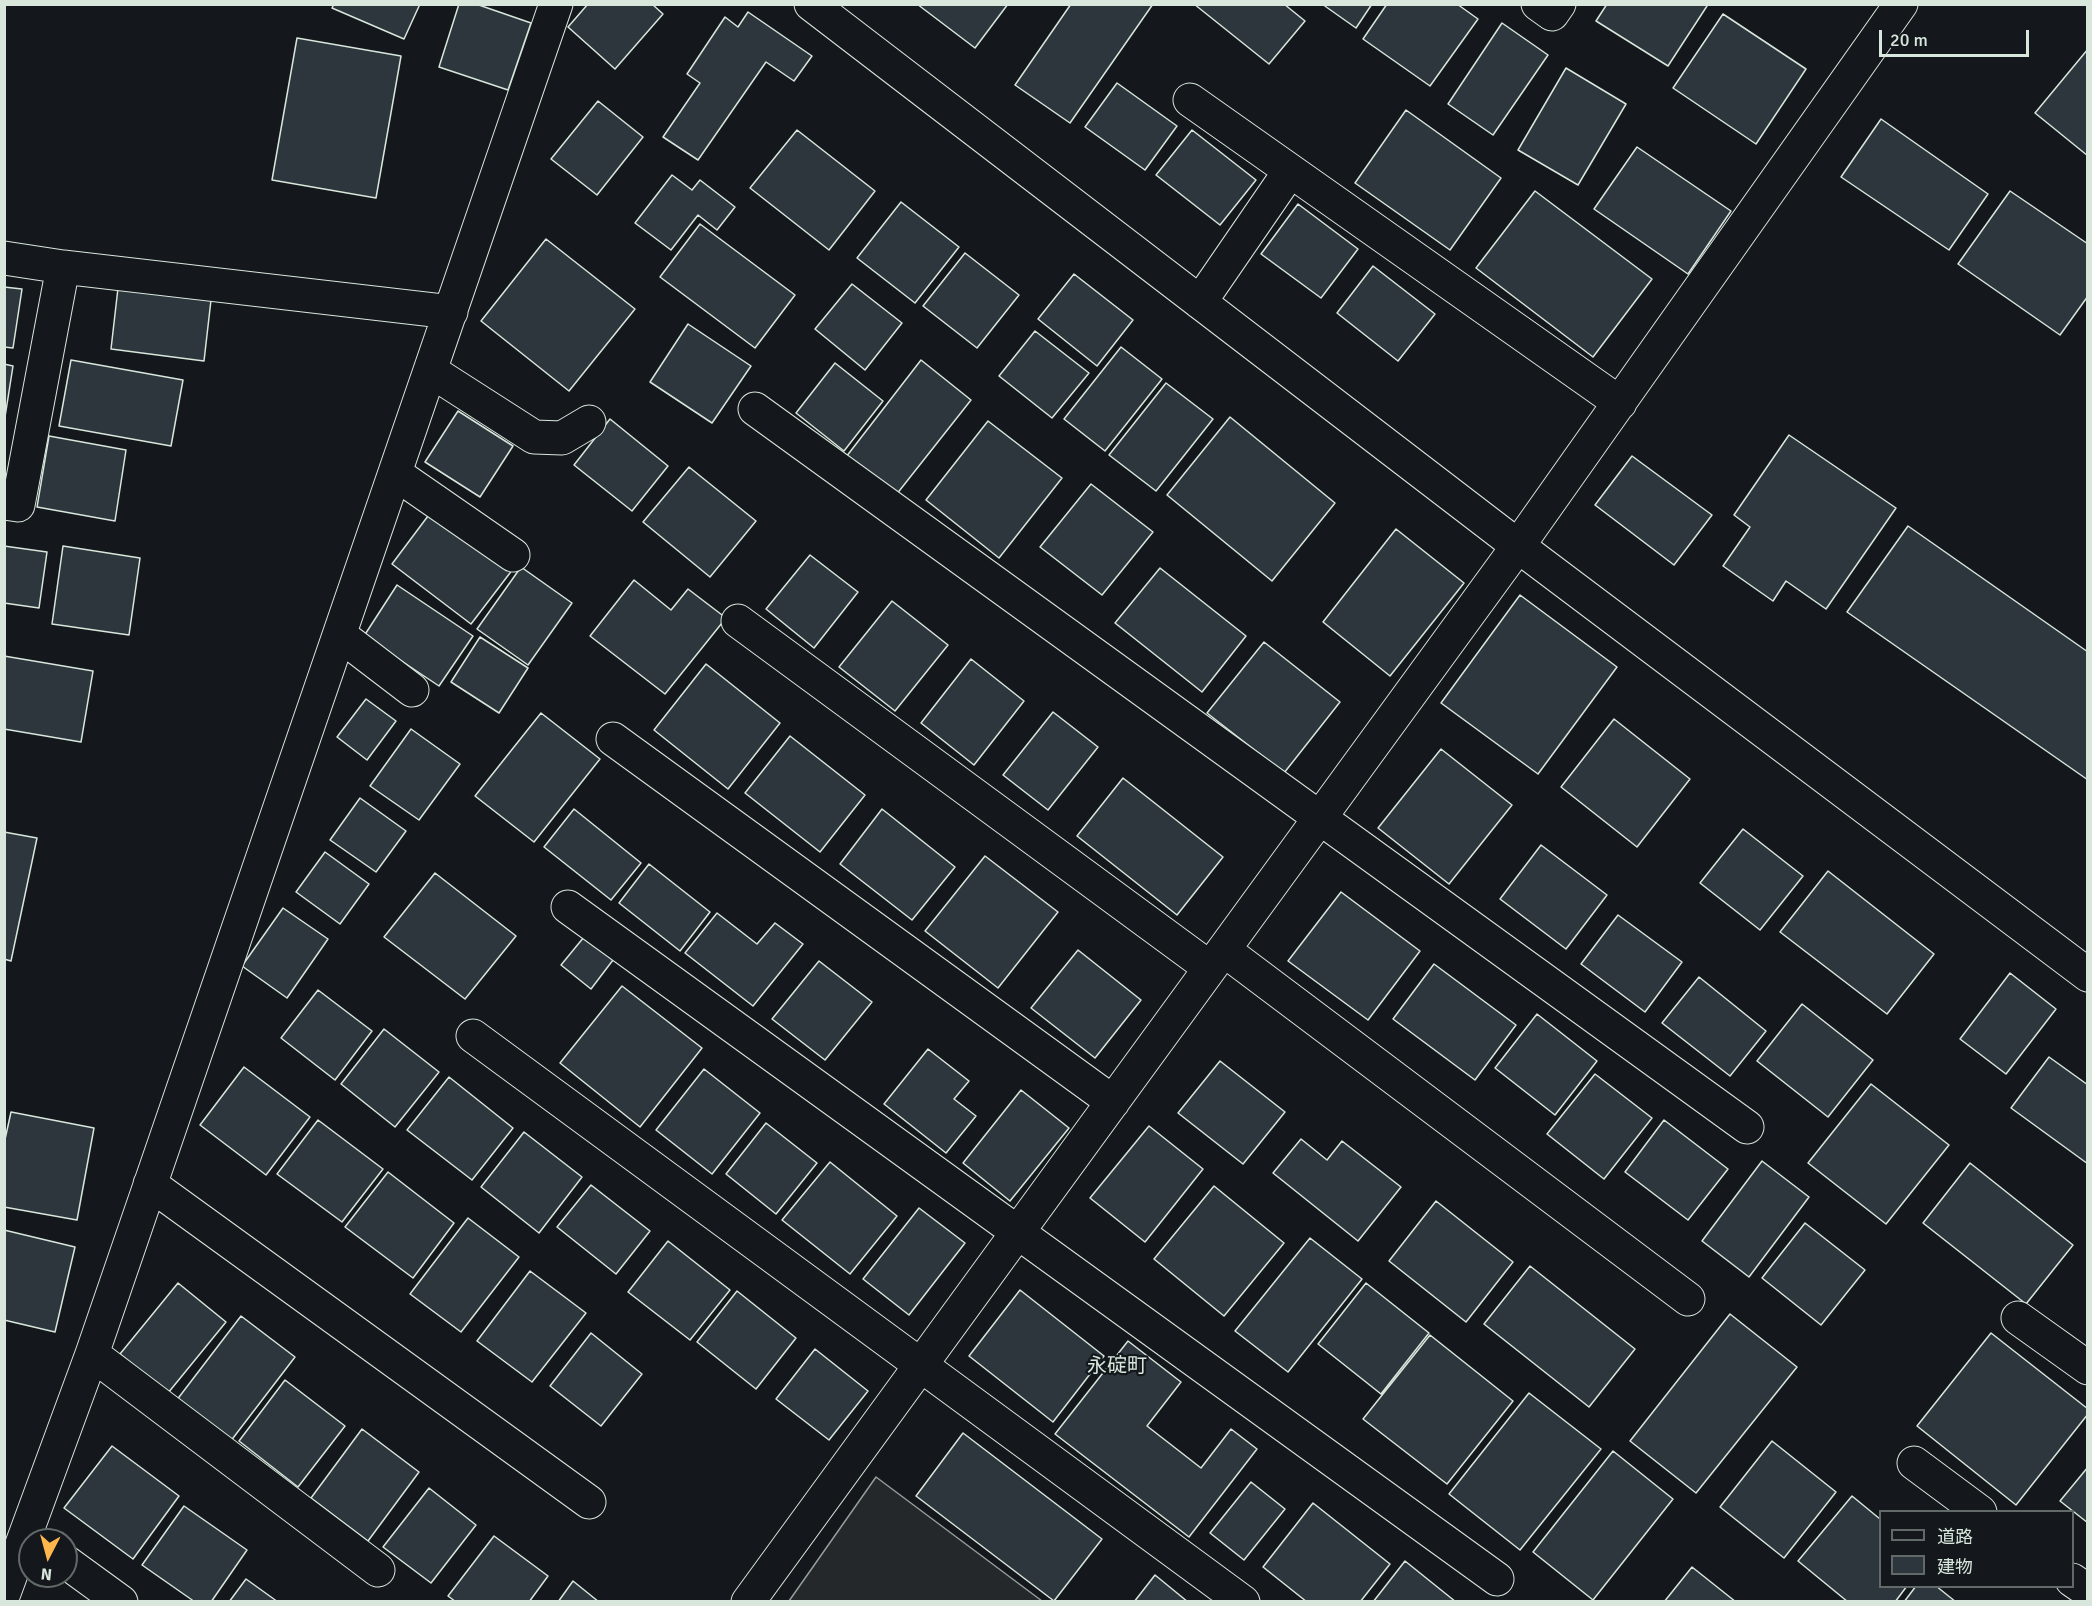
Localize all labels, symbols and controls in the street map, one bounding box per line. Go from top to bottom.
scale bar [1882,18,2032,56]
text: 20 m [1890,29,1928,51]
district label: 永碇町 [1087,1355,1147,1379]
legend [1879,1510,2074,1588]
text: 道路 [1937,1526,1973,1548]
north arrow [18,1528,78,1588]
text: 建物 [1937,1556,1973,1578]
text: N [40,1563,53,1584]

